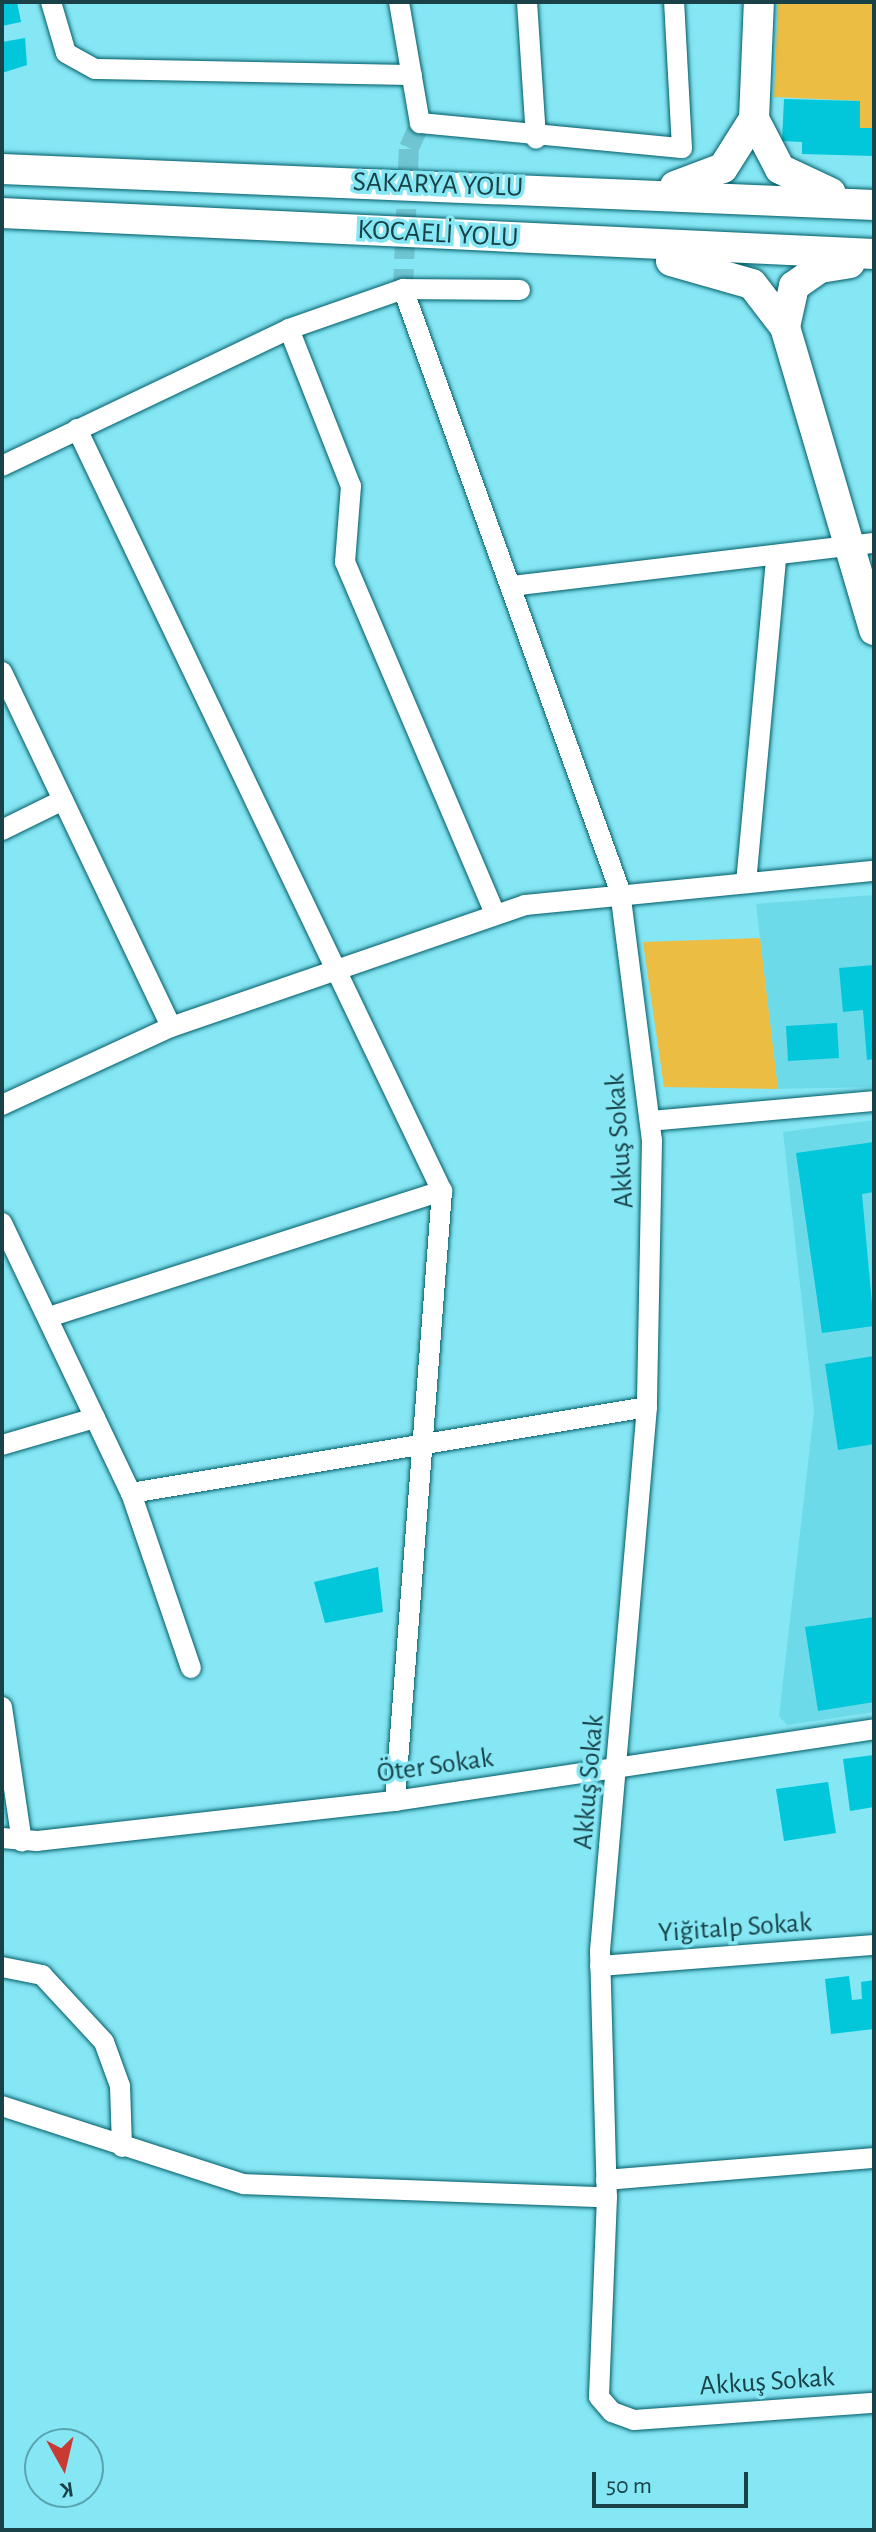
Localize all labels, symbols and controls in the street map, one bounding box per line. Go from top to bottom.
street label: SAKARYA YOLU [352,165,524,205]
street label: KOCAELİ YOLU [357,213,519,255]
street label: Akkuş Sokak [599,1072,641,1210]
street label: Akkuş Sokak [566,1713,612,1851]
street label: Öter Sokak [375,1741,495,1791]
street label: Yiğitalp Sokak [657,1906,813,1950]
street label: Akkuş Sokak [698,2361,836,2403]
north arrow [24,2428,104,2508]
scale bar [596,2456,752,2506]
text: 50 m [606,2474,652,2498]
text: K [59,2478,75,2502]

